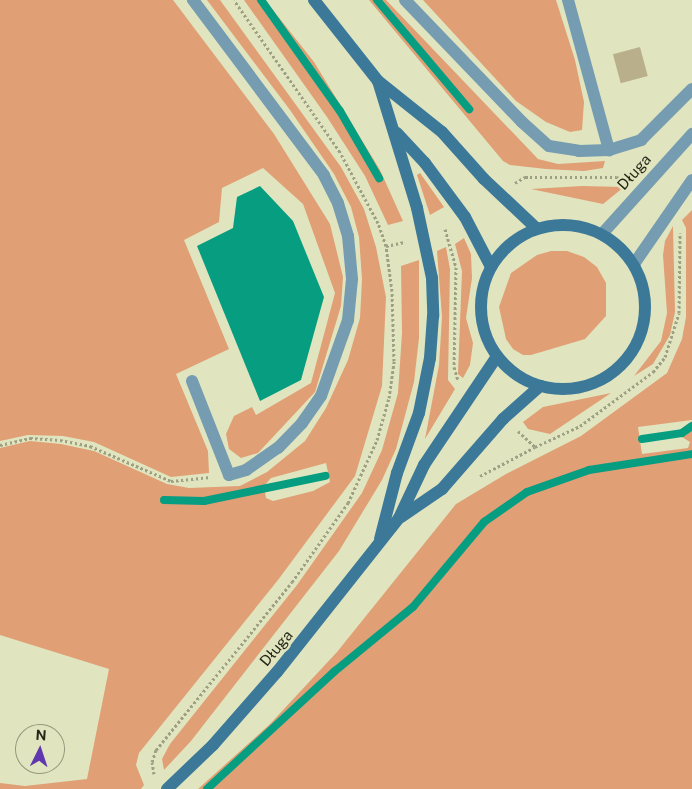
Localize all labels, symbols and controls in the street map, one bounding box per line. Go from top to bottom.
street label: Długa [613,151,655,193]
street label: Długa [256,626,296,670]
north arrow [15,724,65,774]
text: N [35,727,47,743]

